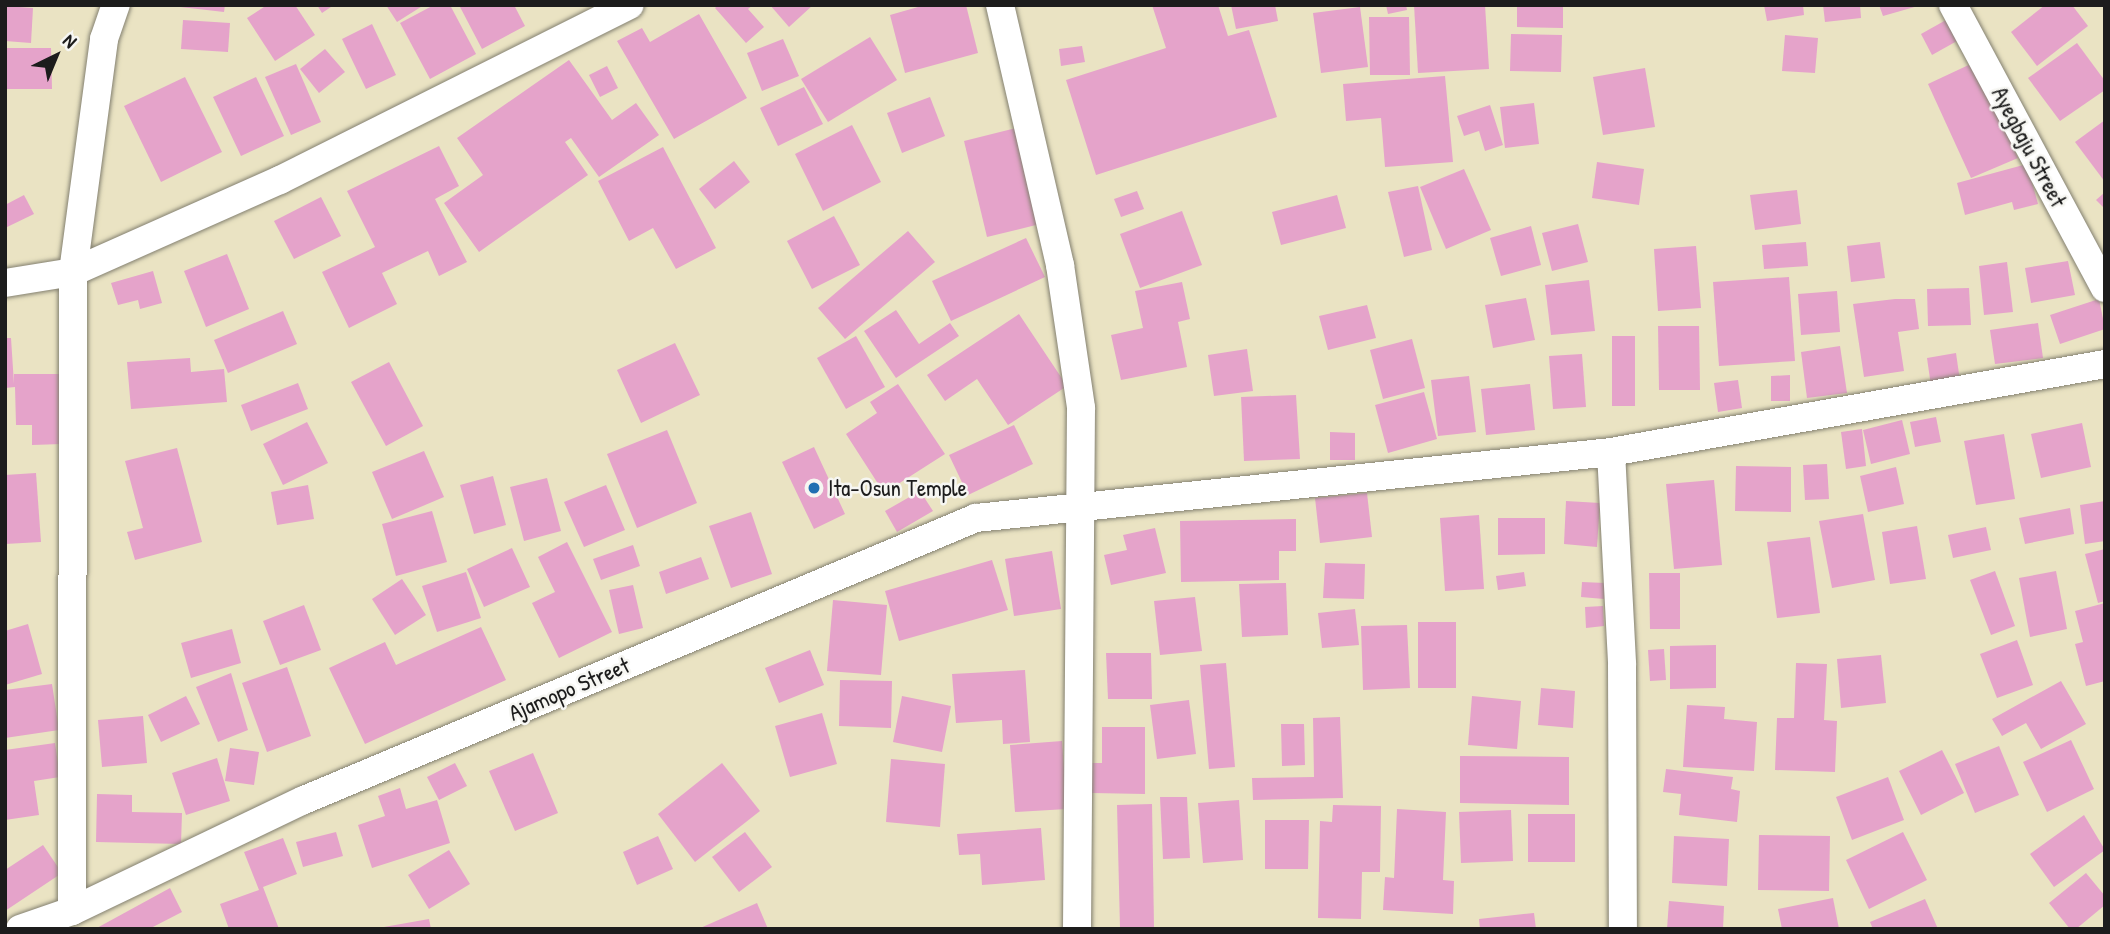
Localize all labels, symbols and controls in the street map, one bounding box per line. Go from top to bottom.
north arrow [21,21,91,91]
text: N [58,28,83,54]
street label: Ayegbaju Street [1986,82,2072,212]
place label: Ita-Osun Temple [828,474,967,502]
marker: Ita-Osun Temple [806,480,822,496]
street label: Ajamopo Street [504,651,634,727]

